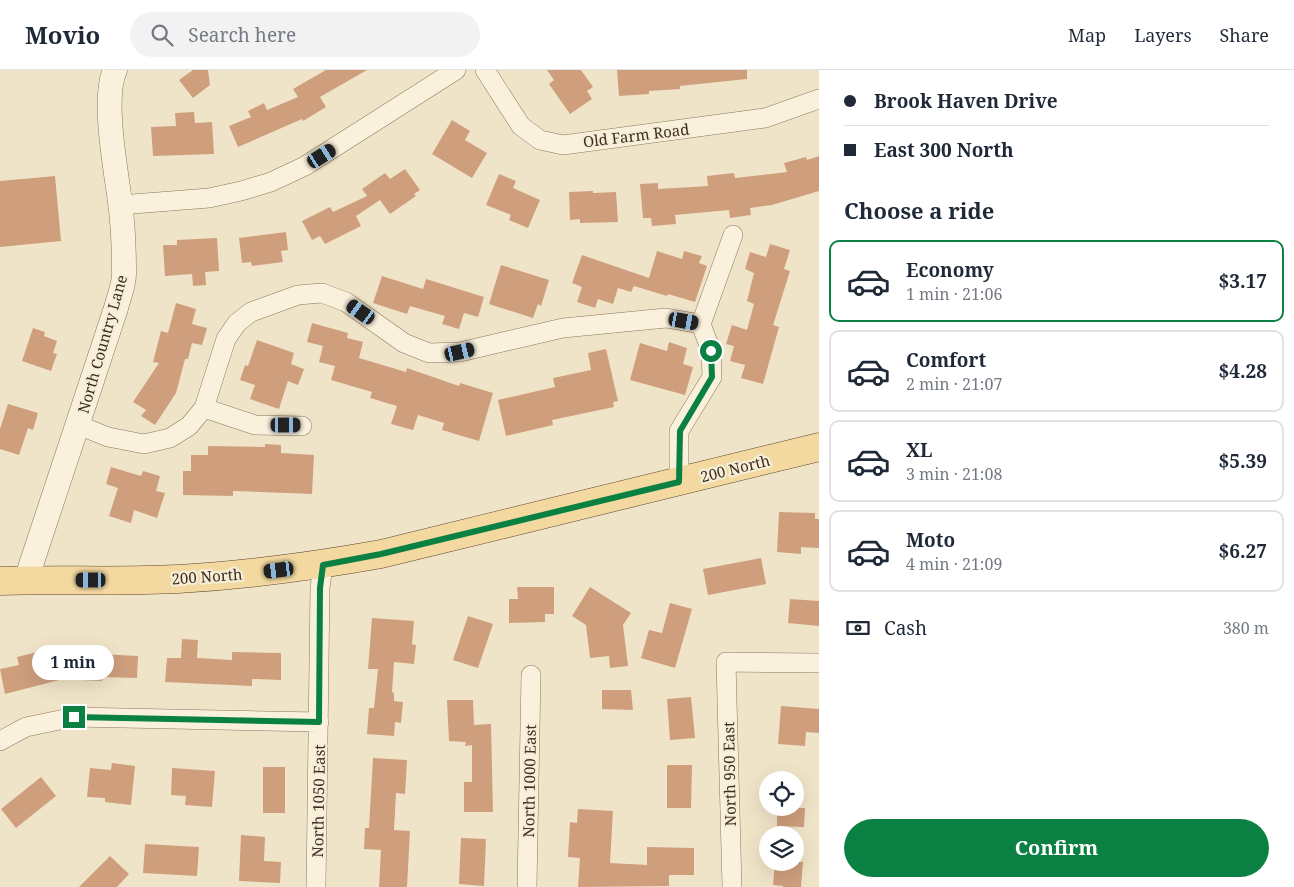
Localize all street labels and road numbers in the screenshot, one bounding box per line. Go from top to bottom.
street label: Old Farm Road [582,119,690,151]
street label: North Country Lane [73,272,131,416]
street label: 200 North [698,450,772,486]
street label: 200 North [171,564,244,588]
street label: North 950 East [718,721,740,827]
street label: North 1000 East [518,724,540,838]
street label: North 1050 East [307,744,329,858]

